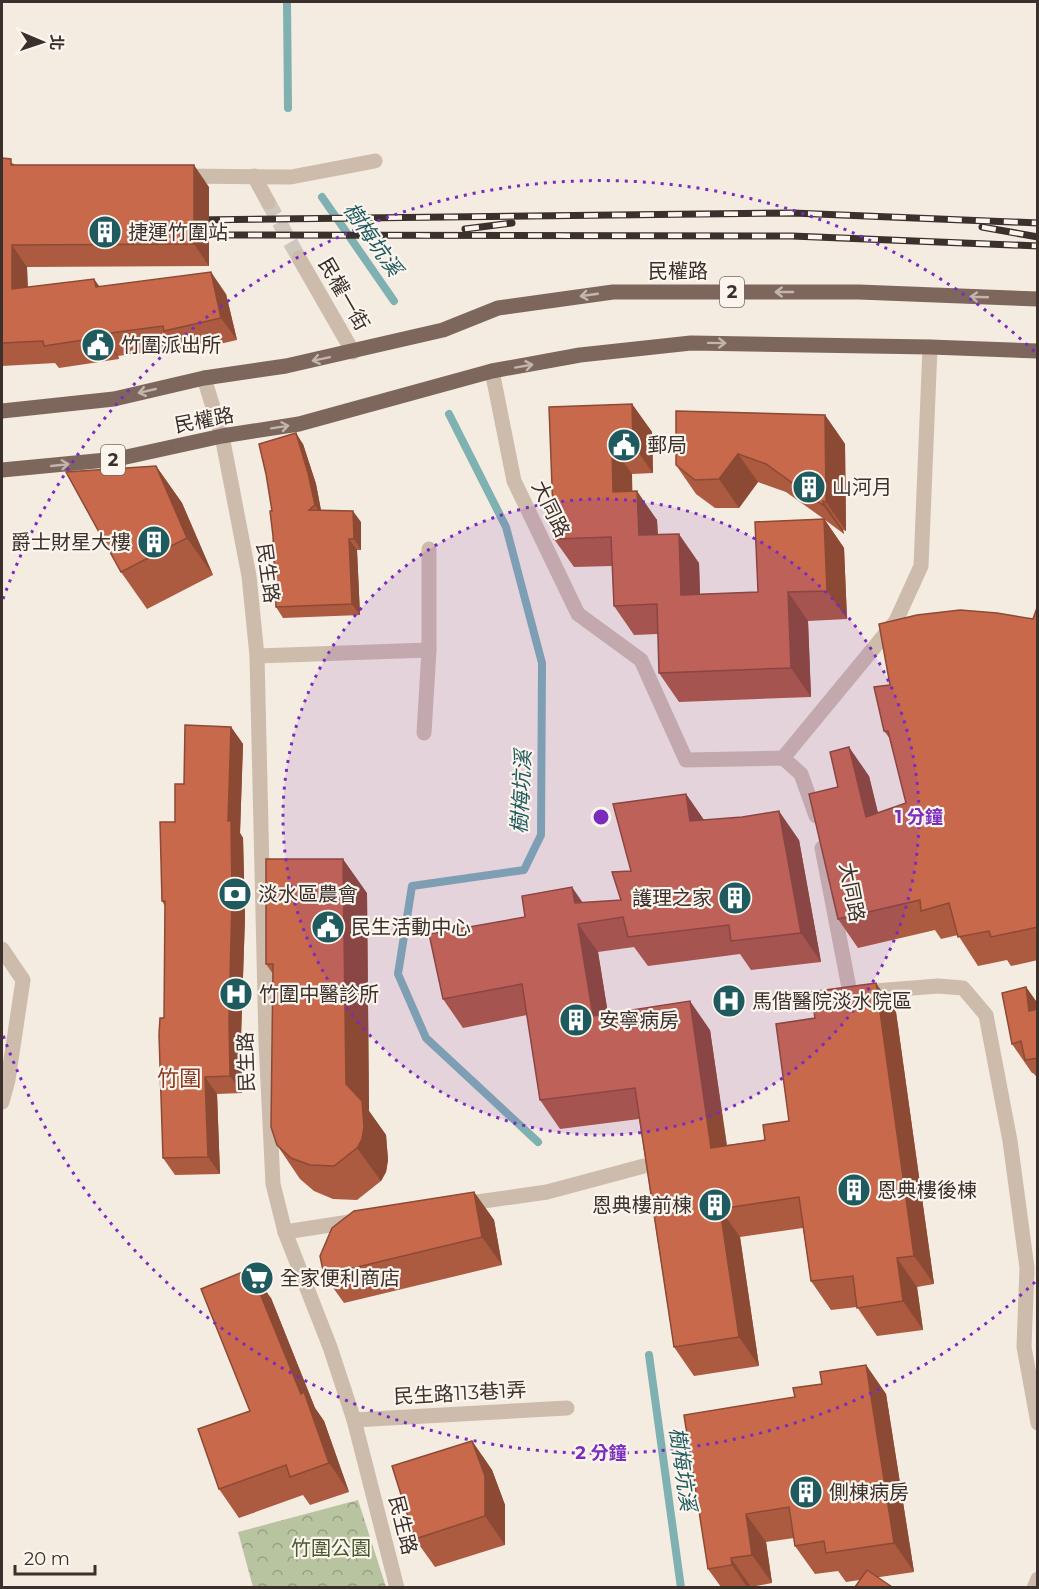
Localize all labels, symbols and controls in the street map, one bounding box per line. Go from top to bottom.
north arrow [12,12,72,72]
text: 北 [47,34,66,51]
water label: 樹梅坑溪 [339,197,409,283]
building icon: 捷運竹圍站 [87,214,123,250]
place label: 捷運竹圍站 [128,220,228,244]
street label: 民權一街 [314,253,374,335]
street label: 民權路 [648,259,708,283]
road number: 2 [720,277,744,307]
one-way arrow [775,286,795,298]
one-way arrow [580,290,600,301]
one-way arrow [970,291,990,303]
public building icon: 竹圍派出所 [80,327,116,363]
place label: 竹圍派出所 [121,333,221,357]
one-way arrow [706,337,726,349]
one-way arrow [312,353,331,365]
one-way arrow [513,360,533,371]
one-way arrow [138,386,157,398]
street label: 民權路 [172,402,236,438]
one-way arrow [270,421,289,432]
public building icon: 郵局 [606,427,642,463]
place label: 郵局 [647,433,687,457]
road number: 2 [101,445,125,475]
one-way arrow [49,459,69,470]
building icon: 山河月 [791,469,827,505]
place label: 山河月 [832,475,892,499]
street label: 大同路 [527,477,575,541]
building icon: 爵士財星大樓 [136,524,172,560]
place label: 爵士財星大樓 [11,530,131,554]
street label: 民生路 [252,542,284,604]
water label: 樹梅坑溪 [506,746,536,835]
text: 1 分鐘 [895,806,943,828]
centre of rings [591,807,611,827]
street label: 大同路 [834,860,870,924]
bank icon: 淡水區農會 [217,876,253,912]
building icon: 護理之家 [717,880,753,916]
place label: 淡水區農會 [258,882,358,906]
place label: 護理之家 [632,886,712,910]
public building icon: 民生活動中心 [310,909,346,945]
place label: 民生活動中心 [351,915,471,939]
hospital icon: 竹圍中醫診所 [218,976,254,1012]
place label: 竹圍中醫診所 [259,982,379,1006]
hospital icon: 馬偕醫院淡水院區 [711,983,747,1019]
place label: 馬偕醫院淡水院區 [752,989,912,1013]
building icon: 安寧病房 [558,1002,594,1038]
place label: 安寧病房 [599,1008,679,1032]
street label: 民生路 [233,1032,259,1092]
district label: 竹圍 [157,1065,201,1092]
building icon: 恩典樓後棟 [836,1172,872,1208]
place label: 恩典樓後棟 [877,1178,977,1202]
building icon: 恩典樓前棟 [697,1187,733,1223]
place label: 恩典樓前棟 [592,1193,692,1217]
supermarket icon: 全家便利商店 [239,1260,275,1296]
place label: 全家便利商店 [280,1266,400,1290]
street label: 民生路113巷1弄 [393,1378,527,1408]
water label: 樹梅坑溪 [665,1426,702,1515]
text: 2 分鐘 [575,1442,627,1464]
building icon: 側棟病房 [788,1474,824,1510]
place label: 側棟病房 [829,1480,909,1504]
street label: 民生路 [384,1493,422,1557]
park label: 竹圍公園 [291,1536,371,1560]
scale bar [15,1538,94,1576]
text: 20 m [24,1548,70,1570]

